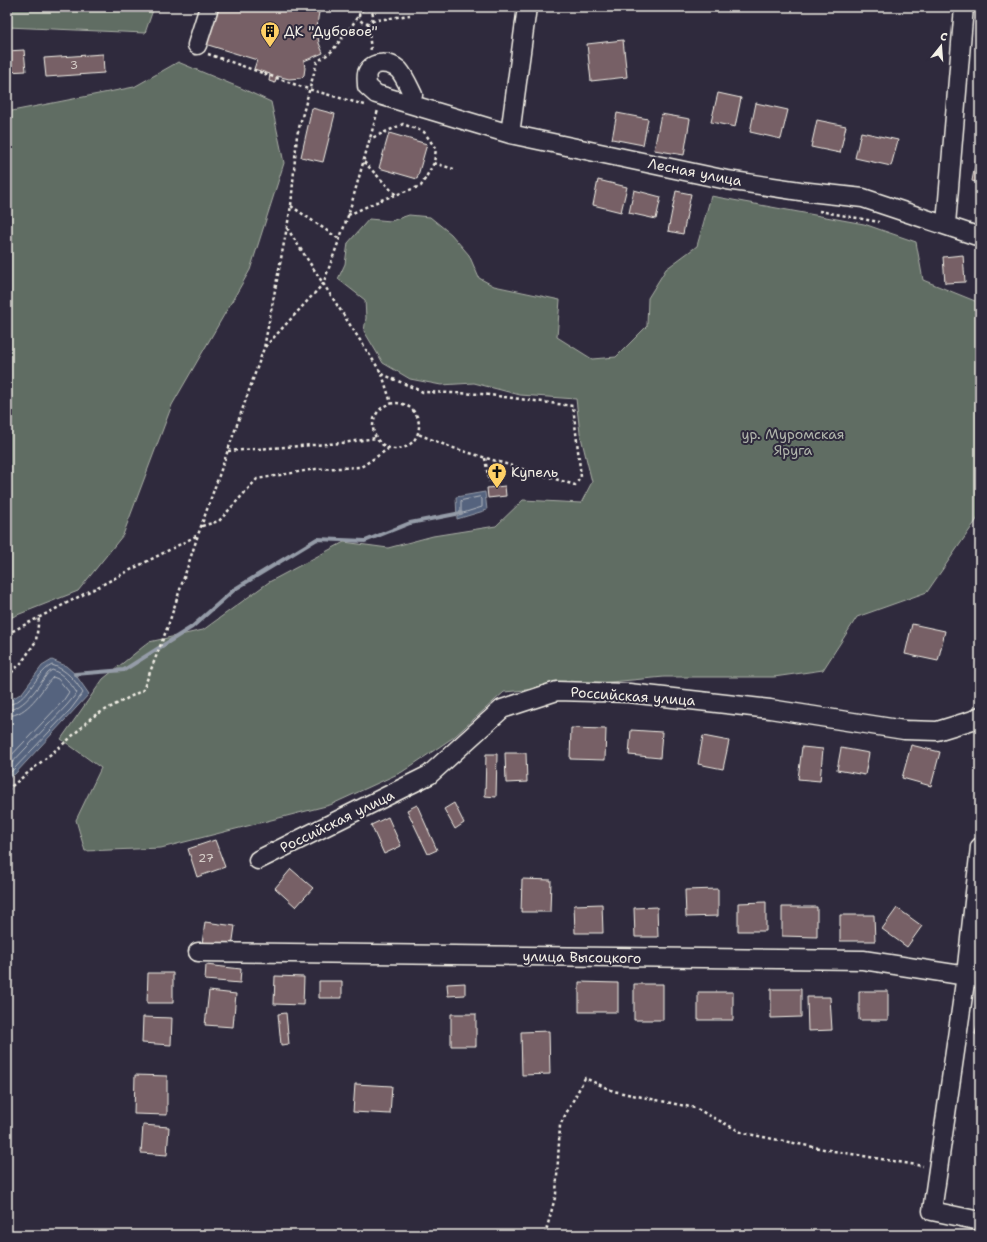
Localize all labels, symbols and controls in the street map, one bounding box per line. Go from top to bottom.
building icon: ДК "Дубовое" [259,20,281,48]
place label: ДК "Дубовое" [284,22,378,40]
north arrow [921,26,961,66]
text: С [938,29,949,45]
house number: 3 [70,57,78,73]
street label: Лесная улица [646,154,744,190]
park label: ур. Муромская Яруга [741,425,845,459]
church icon: Купель [486,461,508,489]
place label: Купель [511,463,558,481]
street label: Российская улица [570,683,696,709]
street label: Российская улица [277,785,397,857]
house number: 27 [198,850,214,866]
street label: улица Высоцкого [522,947,642,967]

